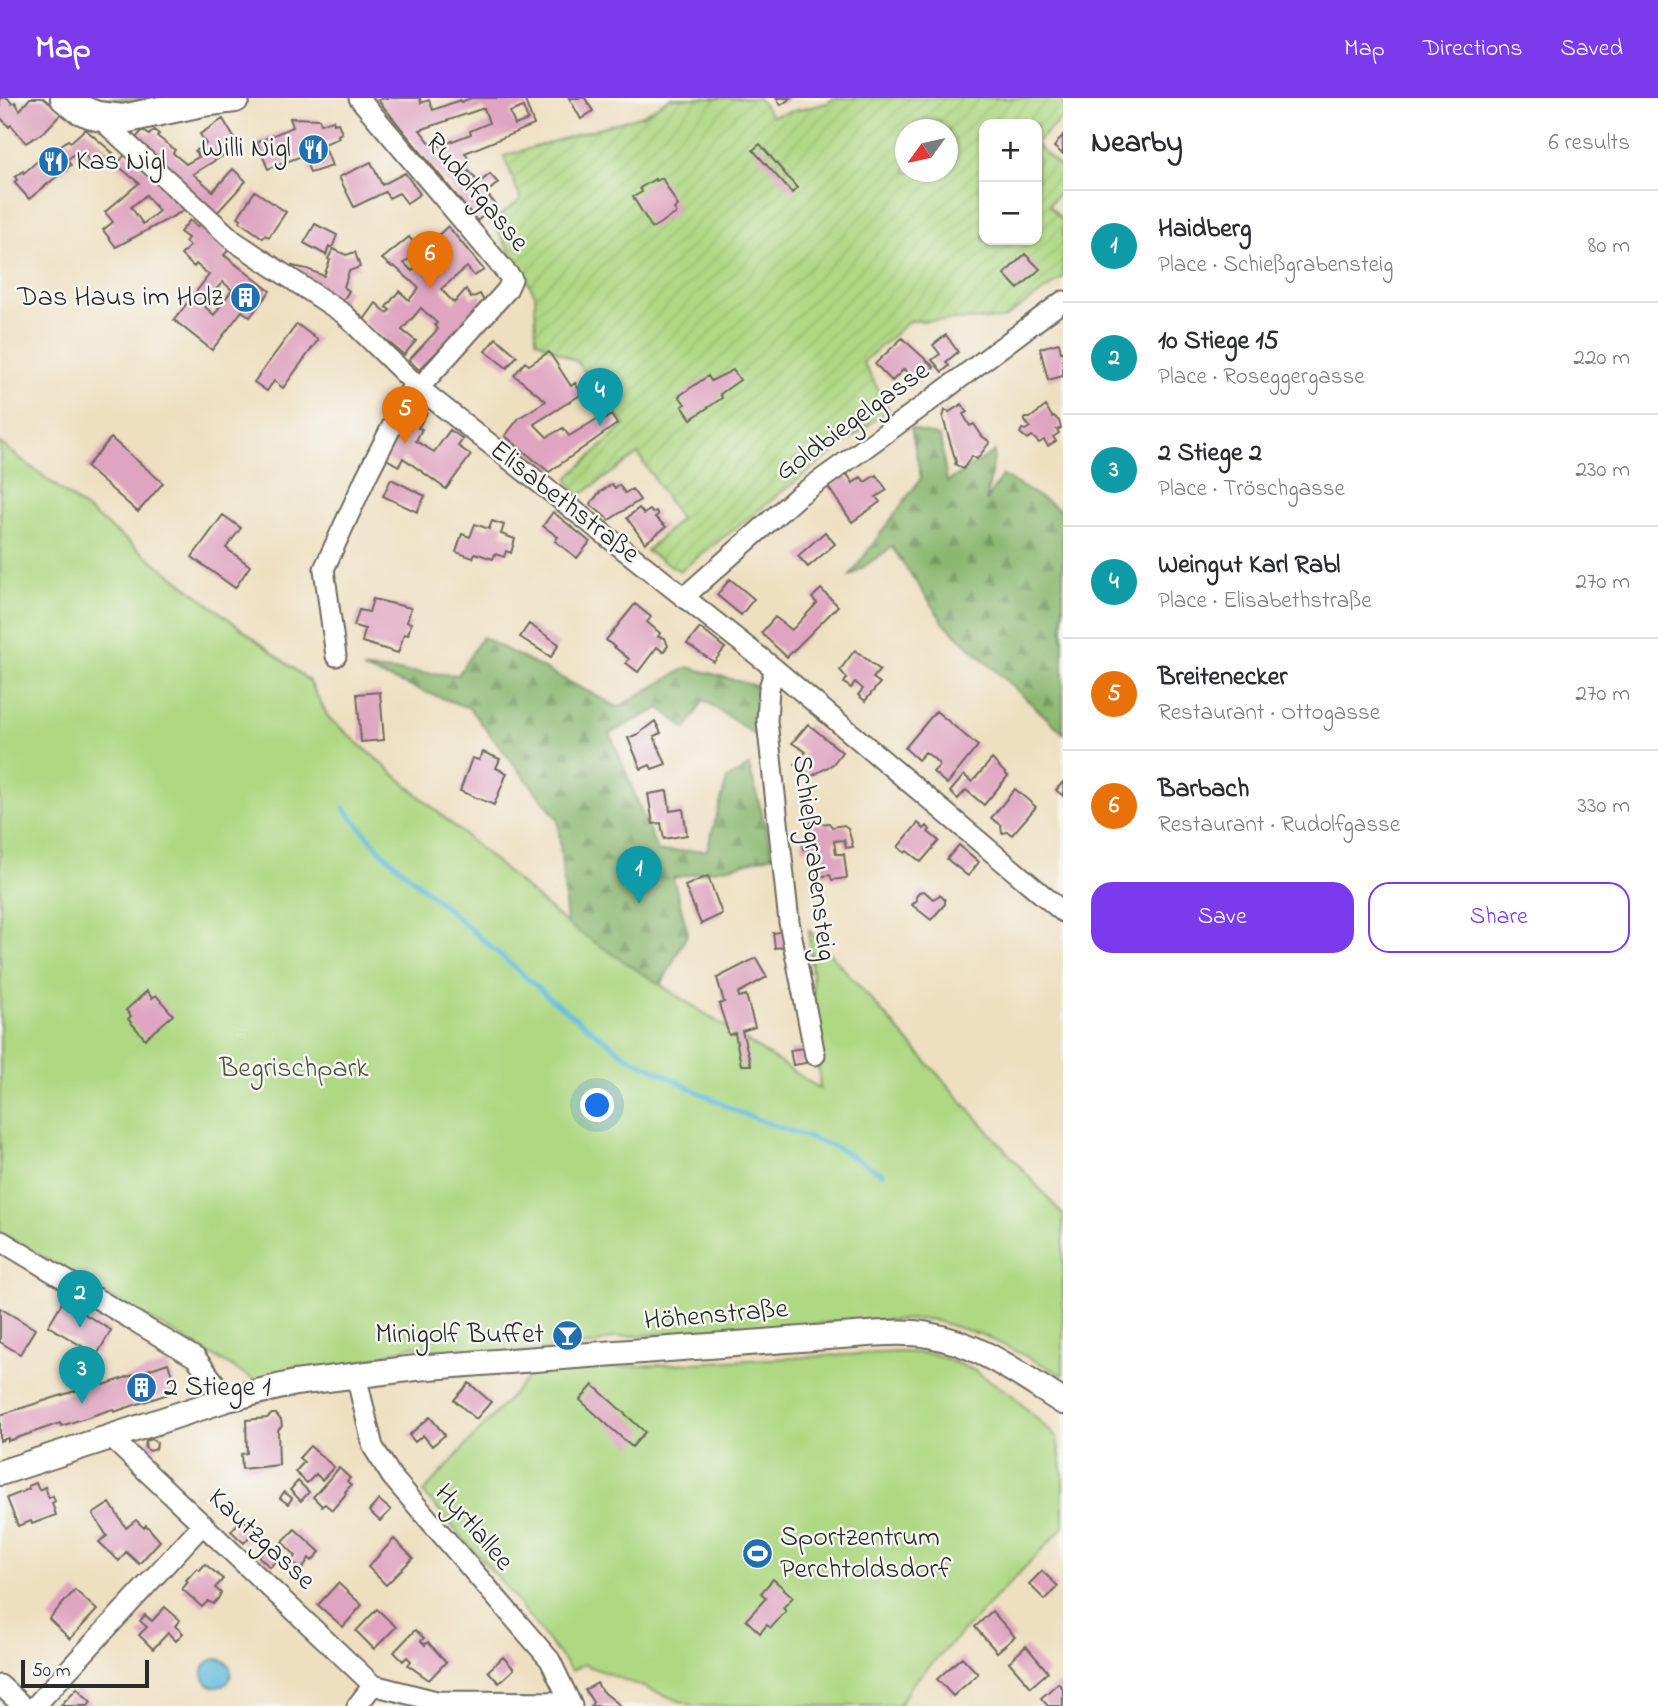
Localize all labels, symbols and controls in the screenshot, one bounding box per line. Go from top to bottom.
text: Map [35,25,91,73]
text: Map [1344,32,1385,67]
text: Directions [1423,32,1522,67]
text: Saved [1560,32,1623,67]
north arrow [895,119,958,182]
map controls [979,119,1042,245]
button: + [979,119,1042,182]
text: Nearby [1091,122,1183,166]
street label: Rudolfgasse [414,124,539,262]
text: 6 results [1549,127,1630,160]
place label: Willi Nigl [201,129,291,170]
restaurant icon: Willi Nigl [297,132,331,166]
place label: Kas Nigl [76,142,166,183]
restaurant icon: Kas Nigl [36,145,70,179]
button: − [979,182,1042,245]
text: Haidberg [1158,211,1252,249]
text: 1 [1110,230,1118,263]
text: 80 m [1588,230,1630,263]
pin: 6 [407,231,453,289]
text: Place · Schießgrabensteig [1158,249,1393,282]
place label: Das Haus im Holz [16,278,223,319]
building icon: Das Haus im Holz [229,281,263,315]
text: 10 Stiege 15 [1158,323,1279,361]
text: 2 [1108,342,1120,375]
text: 220 m [1574,342,1630,375]
street label: Goldbiegelgasse [767,351,939,492]
text: Place · Roseggergasse [1158,361,1364,394]
pin: 4 [577,368,623,426]
pin: 5 [382,386,428,444]
street label: Elisabethstraße [480,431,648,575]
text: 2 Stiege 2 [1158,435,1262,473]
text: 3 [1109,454,1119,487]
text: 230 m [1576,454,1630,487]
text: Place · Tröschgasse [1158,473,1345,506]
text: Weingut Karl Rabl [1158,547,1340,585]
text: 4 [1109,566,1119,599]
text: 270 m [1576,566,1630,599]
text: Place · Elisabethstraße [1158,585,1372,618]
text: Breitenecker [1158,659,1287,697]
text: 5 [1107,678,1121,711]
text: 270 m [1576,678,1630,711]
text: Restaurant · Ottogasse [1158,697,1380,730]
street label: Schießgrabensteig [780,753,846,963]
text: Barbach [1158,771,1249,809]
text: 6 [1109,790,1119,823]
text: 330 m [1577,790,1630,823]
text: Restaurant · Rudolfgasse [1158,809,1400,842]
pin: 1 [616,846,662,904]
button: Save [1091,882,1354,953]
button: Share [1368,882,1630,953]
park label: Begrischpark [219,1049,369,1090]
your location [580,1088,614,1122]
pin: 2 [57,1270,103,1328]
street label: Höhenstraße [642,1289,790,1343]
place label: Minigolf Buffet [375,1315,544,1356]
bar icon: Minigolf Buffet [550,1318,584,1352]
pin: 3 [59,1346,105,1404]
place label: 2 Stiege 1 [164,1368,271,1409]
building icon: 2 Stiege 1 [124,1371,158,1405]
street label: Hyrtlallee [423,1475,523,1581]
street label: Kautzgasse [198,1479,325,1601]
place label: Sportzentrum Perchtoldsdorf [780,1518,951,1591]
sports icon: Sportzentrum Perchtoldsdorf [740,1537,774,1571]
scale bar [21,1657,149,1689]
text: 50 m [32,1658,71,1685]

